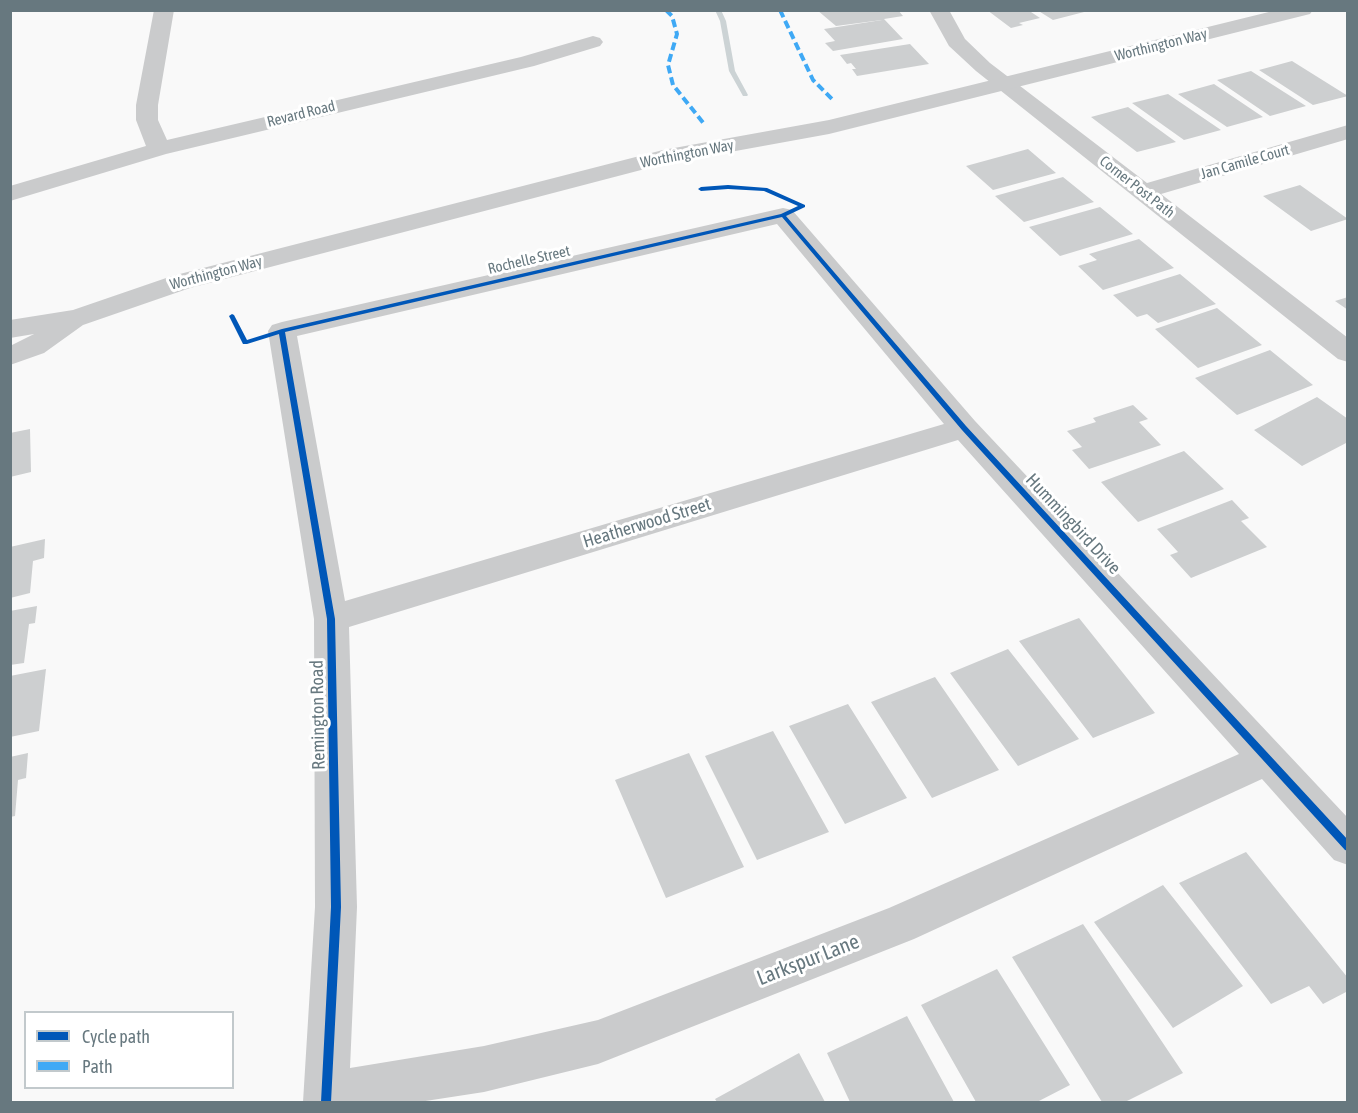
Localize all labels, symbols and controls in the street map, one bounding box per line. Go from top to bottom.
street label: Worthington Way [1113,25,1209,65]
street label: Revard Road [265,97,337,131]
street label: Worthington Way [639,136,735,172]
street label: Jan Camile Court [1199,141,1291,183]
street label: Corner Post Path [1096,152,1178,222]
street label: Rochelle Street [486,242,572,278]
street label: Worthington Way [168,252,264,294]
street label: Hummingbird Drive [1021,469,1125,579]
street label: Heatherwood Street [581,493,713,553]
street label: Remington Road [306,660,330,770]
street label: Larkspur Lane [753,929,863,991]
legend [24,1011,234,1089]
text: Cycle path [82,1026,150,1047]
text: Path [82,1056,113,1077]

